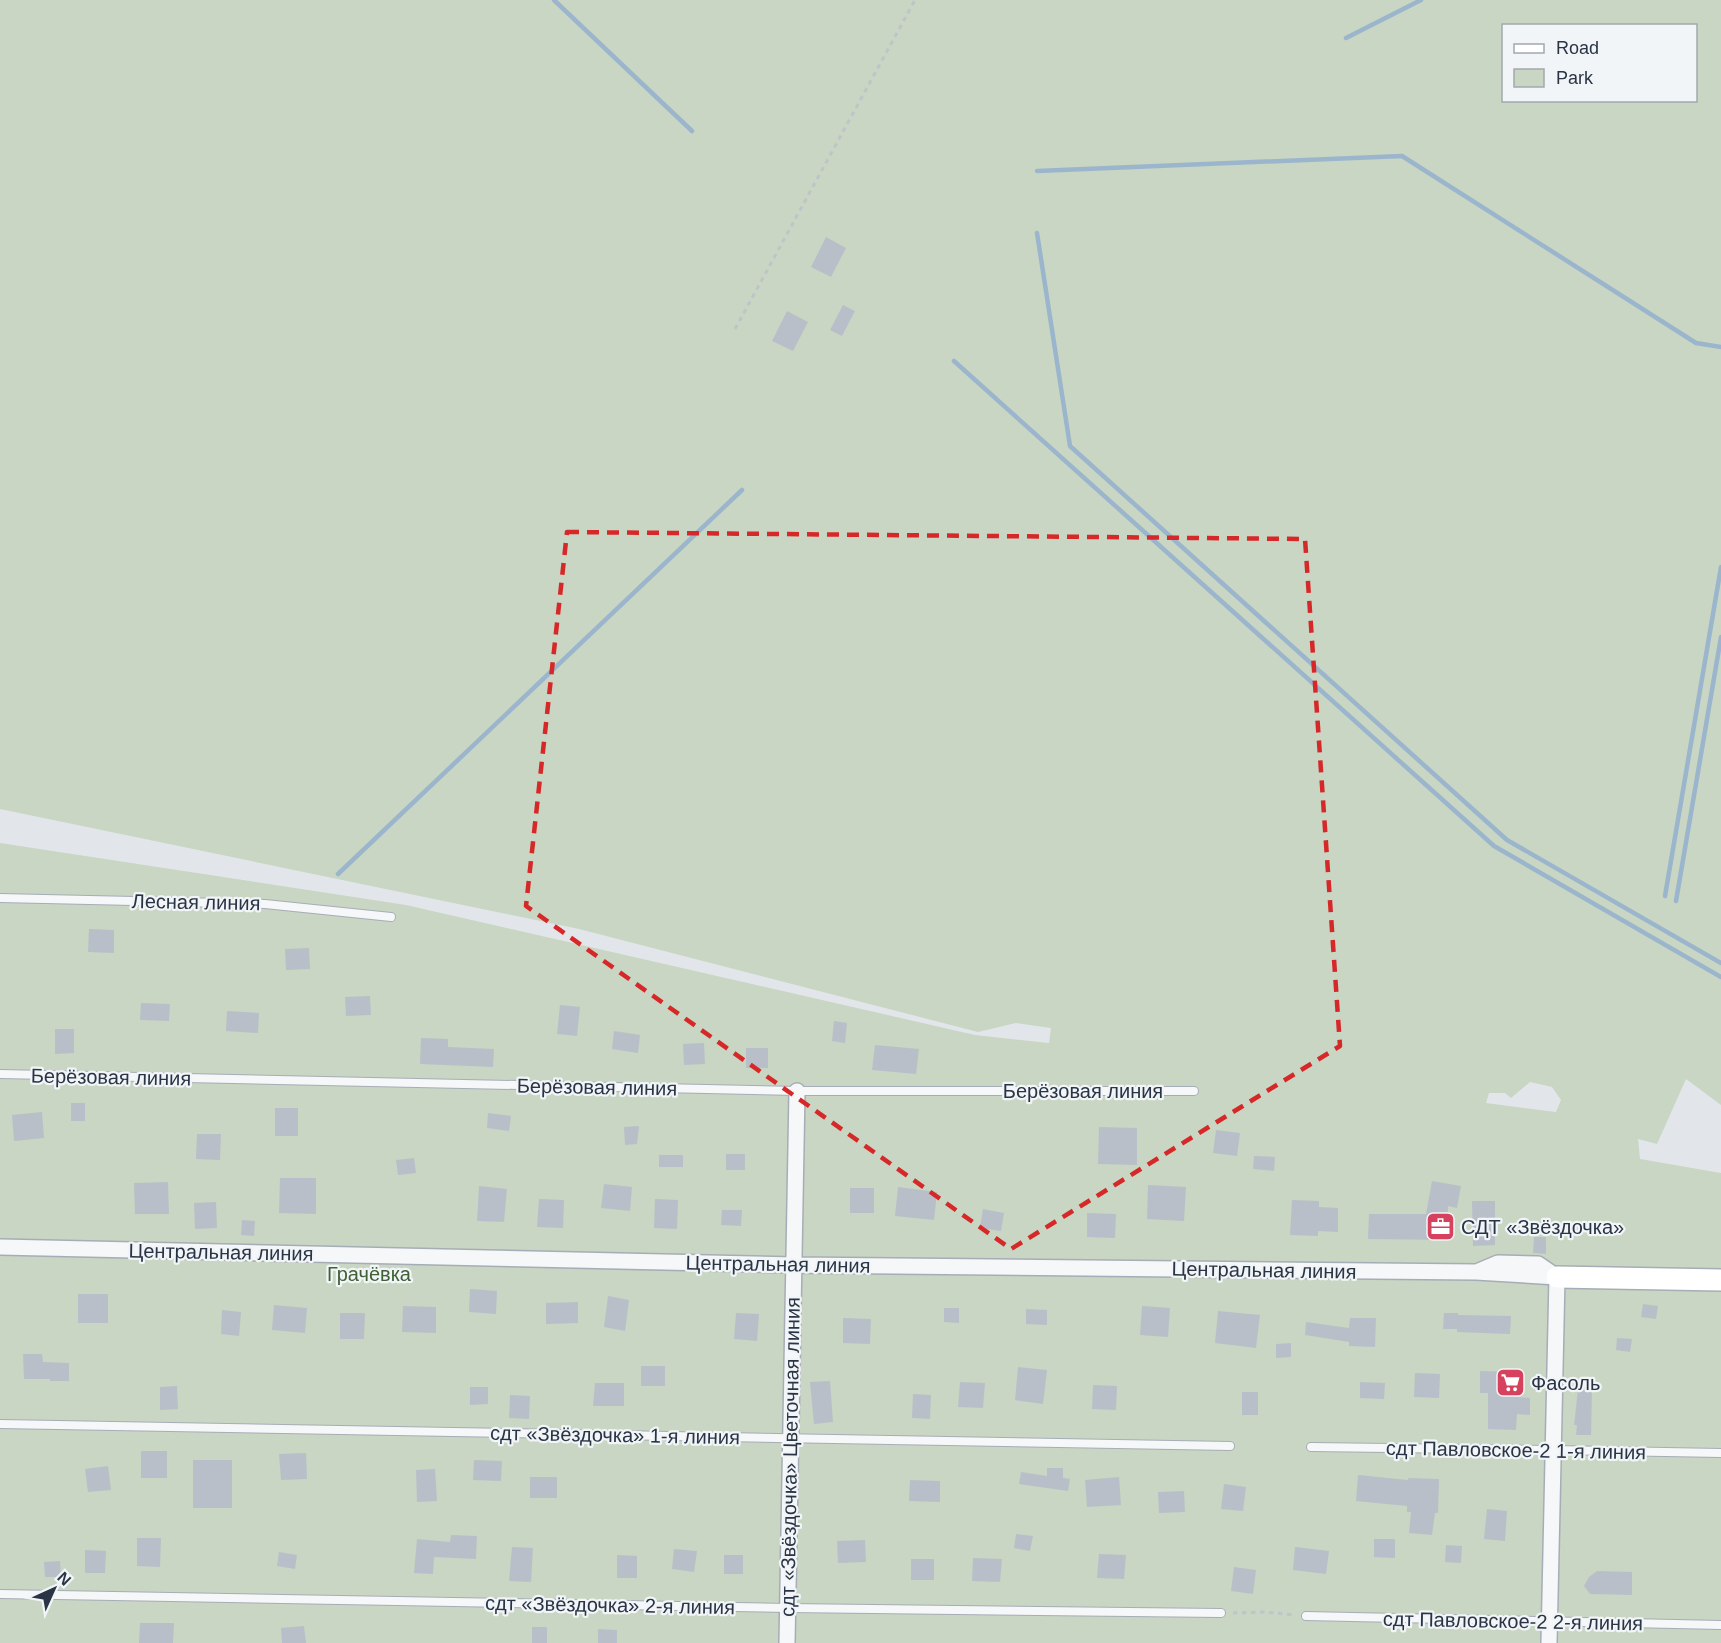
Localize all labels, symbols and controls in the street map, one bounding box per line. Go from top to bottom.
legend [1502,24,1697,102]
text: Road [1556,38,1599,58]
text: Park [1556,68,1594,88]
street label: Лесная линия [131,890,261,914]
street label: Берёзовая линия [31,1065,191,1089]
street label: Берёзовая линия [517,1075,677,1099]
street label: Берёзовая линия [1003,1080,1163,1102]
office icon: СДТ «Звёздочка» [1424,1211,1456,1243]
place label: СДТ «Звёздочка» [1461,1216,1624,1238]
street label: Центральная линия [128,1239,314,1265]
street label: Центральная линия [685,1251,871,1277]
street label: Центральная линия [1171,1257,1357,1283]
park label: Грачёвка [327,1263,412,1285]
street label: сдт «Звёздочка» Цветочная линия [776,1297,804,1617]
supermarket icon: Фасоль [1494,1367,1526,1399]
place label: Фасоль [1531,1372,1600,1394]
street label: сдт «Звёздочка» 1-я линия [490,1422,740,1448]
street label: сдт Павловское-2 1-я линия [1386,1437,1646,1463]
north arrow [24,1559,84,1619]
text: N [54,1569,74,1589]
street label: сдт «Звёздочка» 2-я линия [485,1592,735,1618]
street label: сдт Павловское-2 2-я линия [1383,1608,1643,1634]

